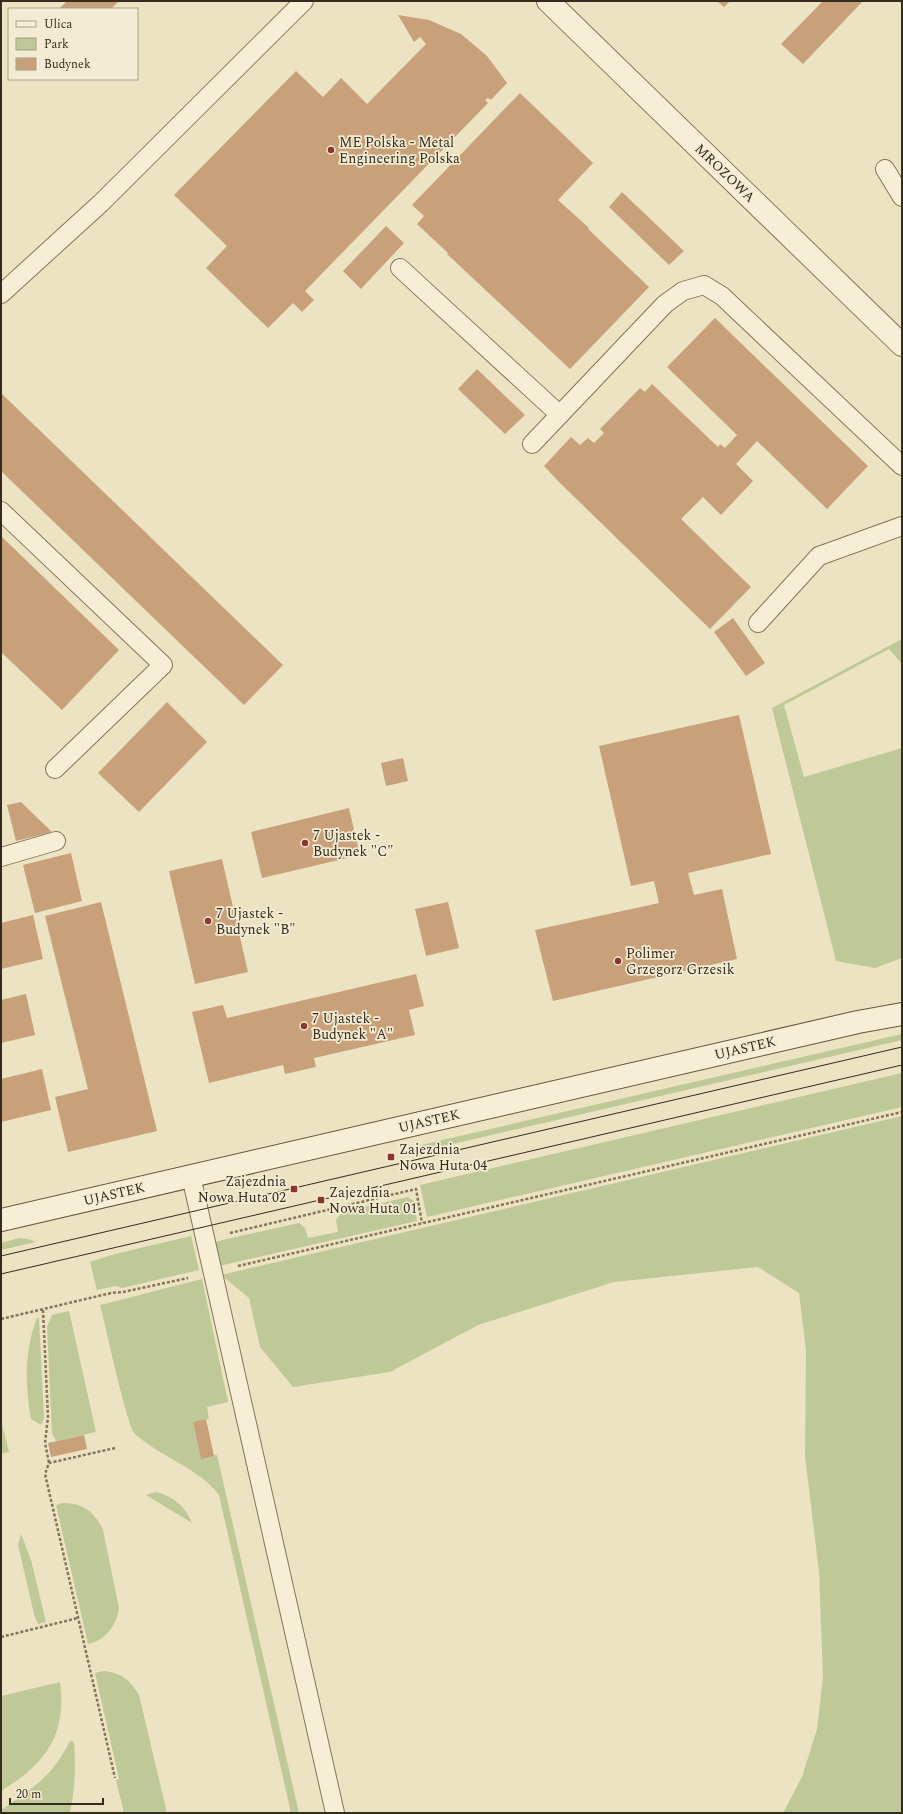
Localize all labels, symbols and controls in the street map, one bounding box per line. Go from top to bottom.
legend [8,8,138,80]
text: Ulica [44,15,73,34]
text: Park [44,35,69,54]
text: Budynek [44,55,91,74]
place label: ME Polska - Metal Engineering Polska [339,132,460,169]
street label: MROZOWA [690,139,760,208]
marker: ME Polska - Metal Engineering Polska [326,145,336,155]
place label: 7 Ujastek - Budynek "C" [313,825,394,862]
marker: 7 Ujastek - Budynek "C" [300,838,310,848]
place label: 7 Ujastek - Budynek "B" [216,903,296,940]
marker: 7 Ujastek - Budynek "B" [203,916,213,926]
place label: Polimer Grzegorz Grzesik [626,943,735,980]
marker: Polimer Grzegorz Grzesik [613,956,623,966]
place label: 7 Ujastek - Budynek "A" [312,1008,393,1045]
marker: 7 Ujastek - Budynek "A" [299,1021,309,1031]
street label: UJASTEK [712,1031,778,1065]
street label: UJASTEK [396,1104,462,1138]
place label: Zajezdnia Nowa Huta 04 [399,1139,487,1176]
marker: Zajezdnia Nowa Huta 04 [386,1152,396,1162]
place label: Zajezdnia Nowa Huta 02 [198,1171,286,1208]
street label: UJASTEK [81,1177,147,1211]
place label: Zajezdnia Nowa Huta 01 [329,1182,417,1219]
marker: Zajezdnia Nowa Huta 02 [289,1184,299,1194]
marker: Zajezdnia Nowa Huta 01 [316,1195,326,1205]
scale bar [10,1780,103,1806]
text: 20 m [16,1785,41,1804]

